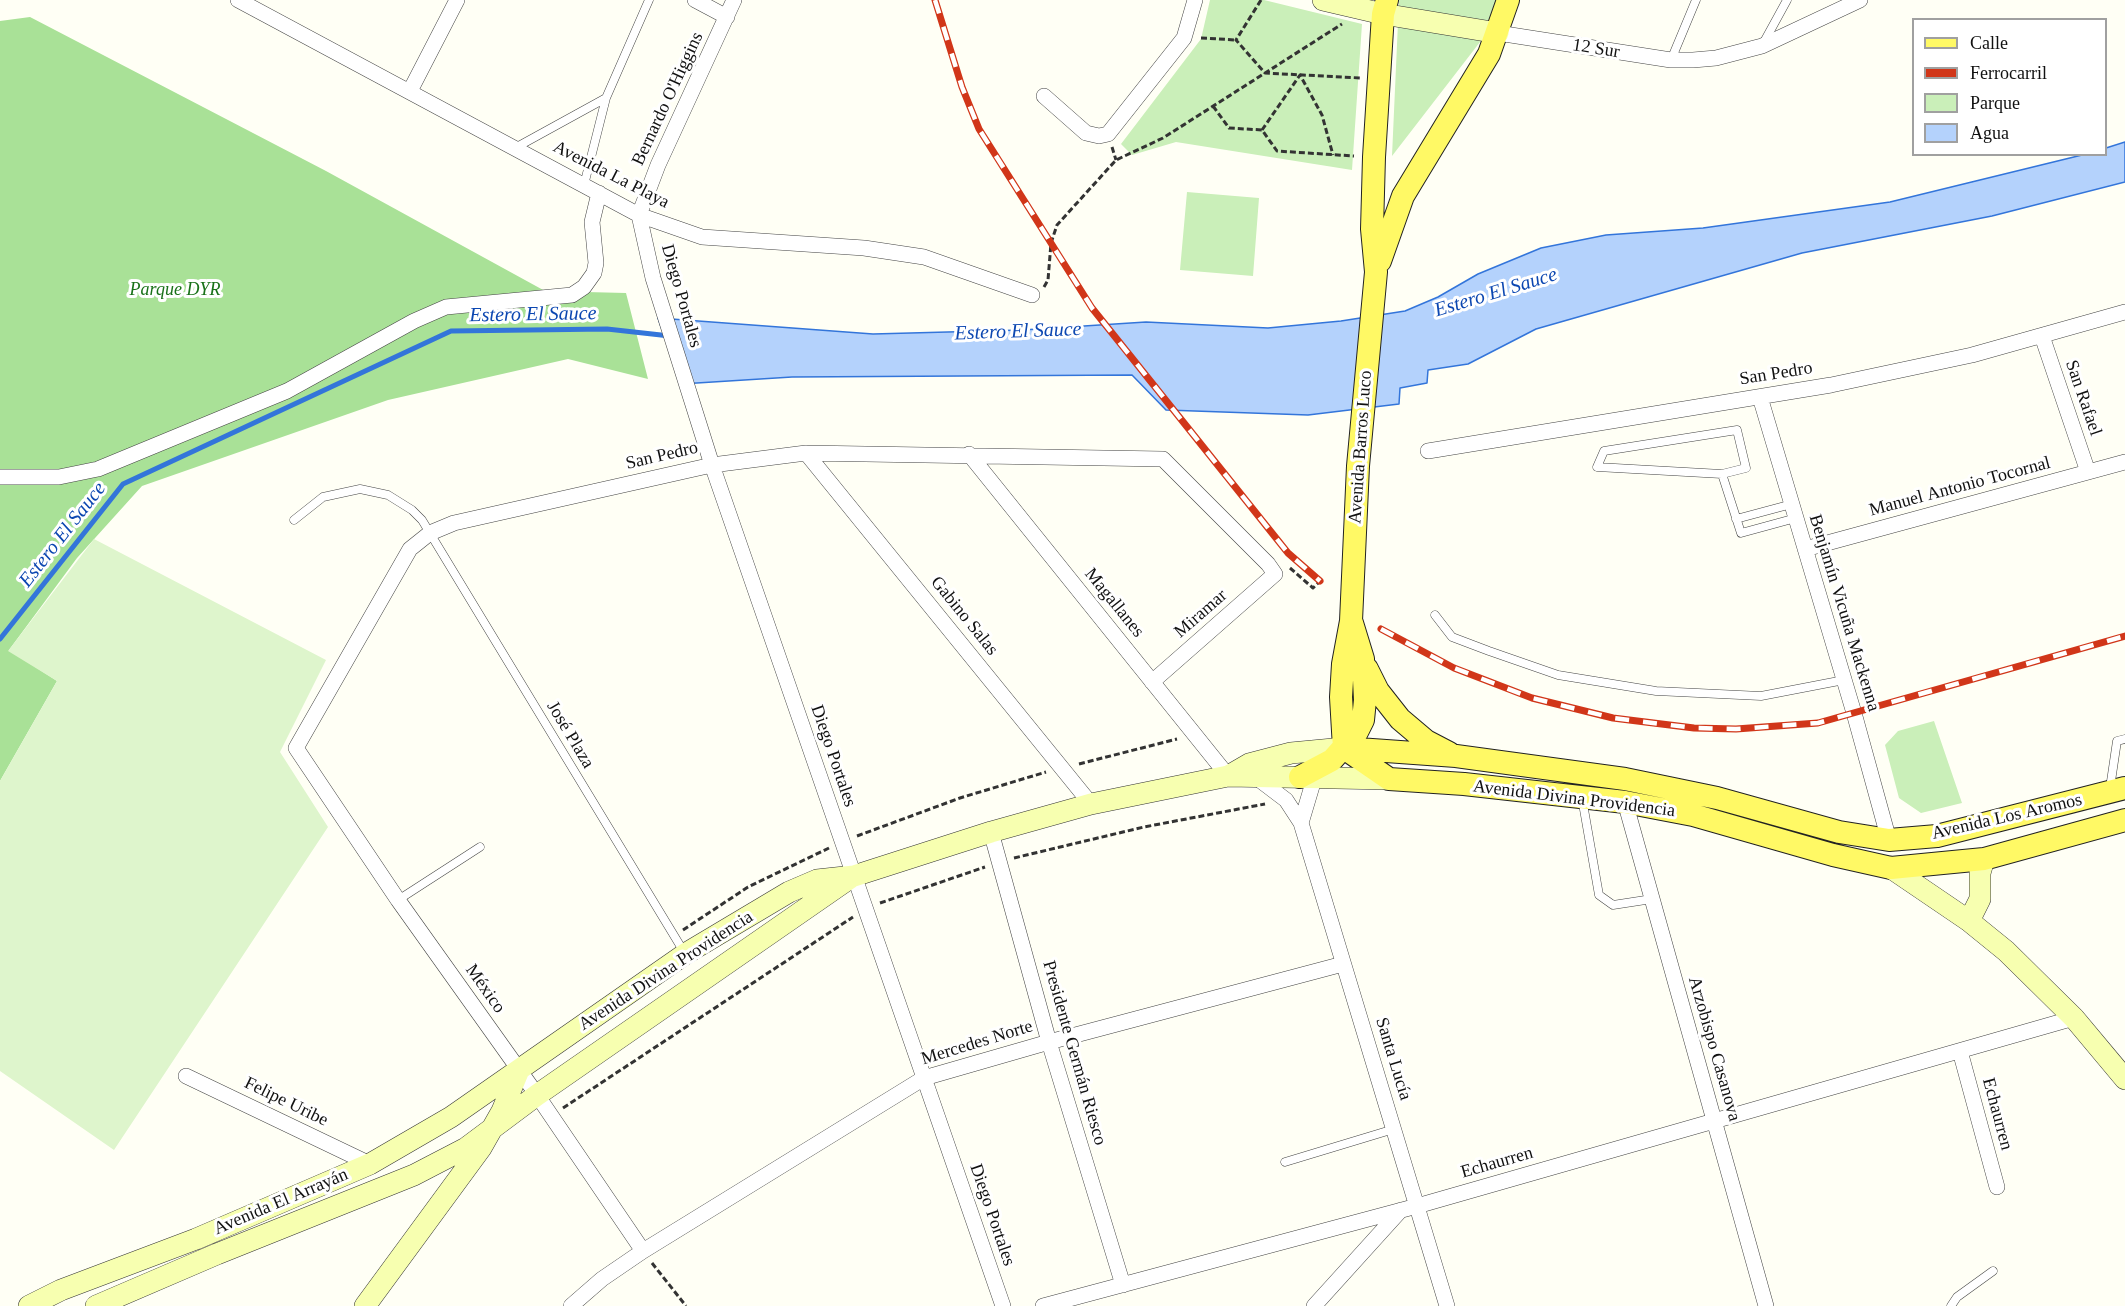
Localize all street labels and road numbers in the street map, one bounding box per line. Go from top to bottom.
street label: Bernardo O'Higgins [628,29,708,169]
street label: 12 Sur [1571,35,1621,63]
street label: Avenida La Playa [549,136,673,214]
street label: Diego Portales [656,242,706,350]
street label: San Rafael [2060,357,2106,439]
street label: San Pedro [1738,358,1814,390]
street label: Avenida Barros Luco [1345,370,1377,524]
street label: San Pedro [624,437,700,475]
street label: Manuel Antonio Tocornal [1867,452,2053,522]
street label: Benjamín Vicuña Mackenna [1804,512,1884,714]
street label: Magallanes [1079,564,1149,642]
street label: Gabino Salas [926,572,1002,660]
street label: Miramar [1170,585,1232,643]
street label: José Plaza [542,698,598,772]
street label: Diego Portales [805,702,861,810]
street label: Avenida Divina Providencia [1472,776,1676,822]
street label: Avenida Los Aromos [1930,789,2084,845]
street label: Avenida Divina Providencia [575,906,757,1036]
street label: Presidente Germán Riesco [1037,958,1111,1148]
street label: México [460,960,510,1018]
street label: Arzobispo Casanova [1683,974,1745,1124]
street label: Santa Lucía [1370,1015,1416,1103]
street label: Mercedes Norte [919,1016,1035,1070]
street label: Felipe Uribe [241,1072,331,1132]
street label: Echaurren [1977,1075,2017,1153]
street label: Echaurren [1458,1142,1536,1184]
street label: Diego Portales [964,1161,1020,1269]
street label: Avenida El Arrayán [211,1164,351,1240]

